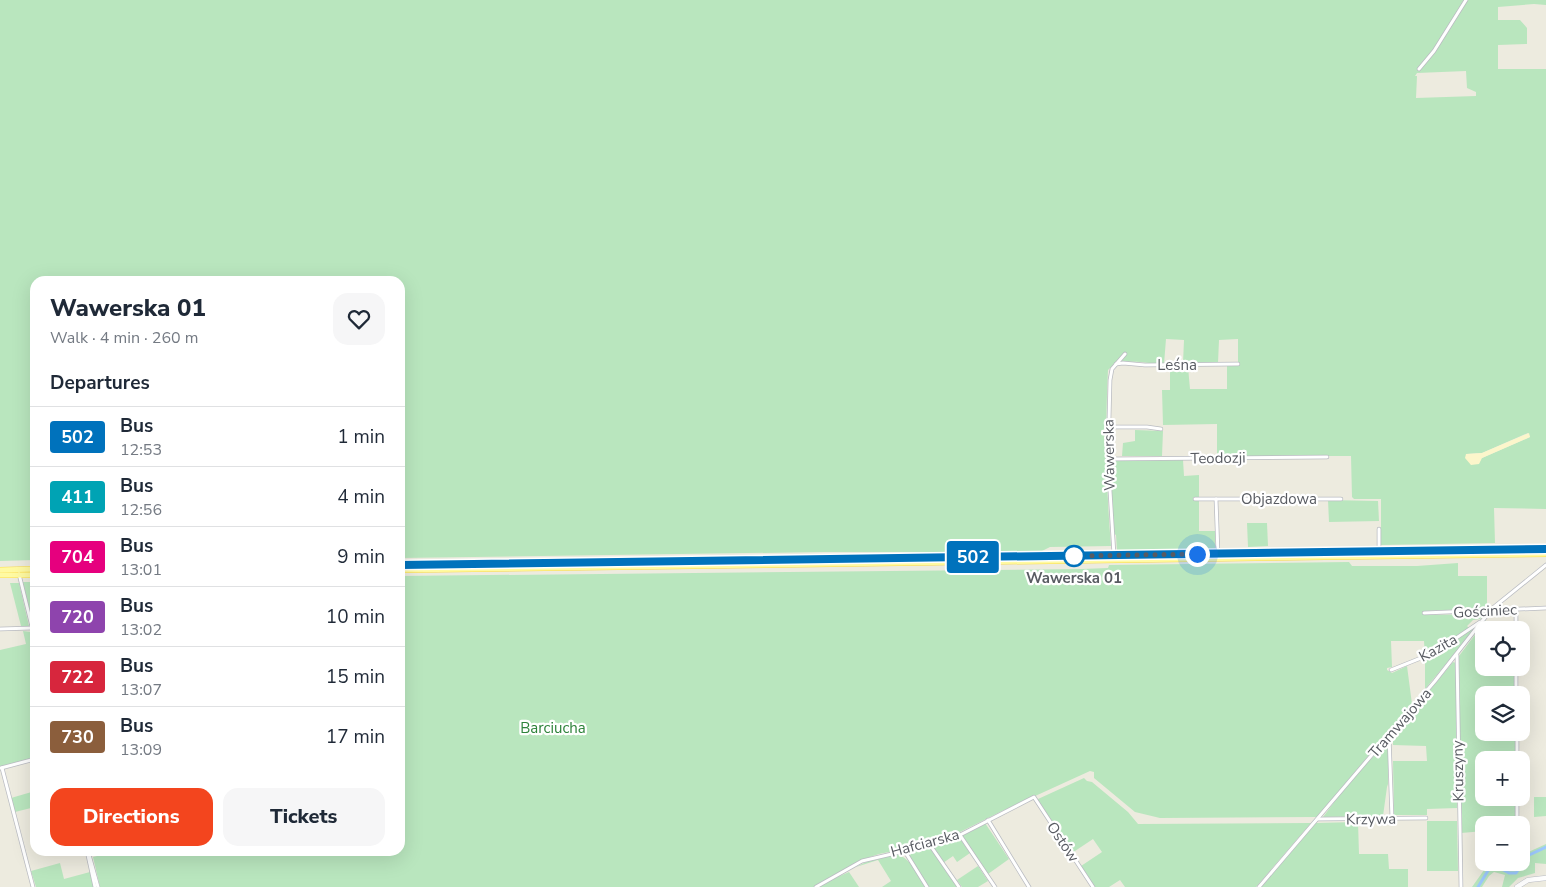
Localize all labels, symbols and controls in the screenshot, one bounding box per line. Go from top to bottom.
text: Wawerska 01 [50,292,206,324]
button: heart [333,293,385,345]
text: Walk · 4 min · 260 m [50,327,198,349]
street label: Leśna [1157,355,1197,375]
text: Departures [50,370,150,396]
text: Bus [120,413,153,439]
street label: Wawerska [1098,419,1120,491]
text: 1 min [337,424,385,450]
text: 502 [61,425,94,449]
text: 12:53 [120,439,162,461]
street label: Teodozji [1190,448,1246,468]
text: Bus [120,473,153,499]
text: 4 min [337,484,385,510]
text: 411 [61,485,94,509]
street label: Objazdowa [1241,489,1317,509]
text: 12:56 [120,499,162,521]
text: Bus [120,533,153,559]
line badge: 502 [944,541,1002,573]
your location [1185,542,1210,567]
text: 9 min [337,544,385,570]
text: 704 [61,545,94,569]
text: 502 [957,545,989,569]
marker: Wawerska 01 [1063,545,1085,567]
text: 13:01 [120,559,162,581]
place label: Wawerska 01 [1026,568,1122,588]
text: Bus [120,593,153,619]
street label: Gościniec [1453,599,1517,623]
text: 10 min [326,604,385,630]
text: 720 [61,605,94,629]
text: 13:02 [120,619,162,641]
map controls [1475,621,1530,871]
button: locate [1475,621,1530,676]
street label: Kazita [1415,629,1461,667]
text: Bus [120,653,153,679]
text: 15 min [326,664,385,690]
text: 722 [61,665,94,689]
text: 13:07 [120,679,162,701]
street label: Tramwajowa [1364,684,1436,762]
button: layers [1475,686,1530,741]
text: Bus [120,713,153,739]
park label: Barciucha [520,718,586,738]
text: 17 min [326,724,385,750]
text: 730 [61,725,94,749]
text: 13:09 [120,739,162,761]
street label: Kruszyny [1447,740,1469,802]
button: + [1475,751,1530,806]
button: Directions [50,788,213,846]
button: Tickets [223,788,385,846]
street label: Krzywa [1346,809,1396,829]
button: − [1475,816,1530,871]
street label: Ostów [1042,818,1084,866]
street label: Hafciarska [888,824,962,862]

